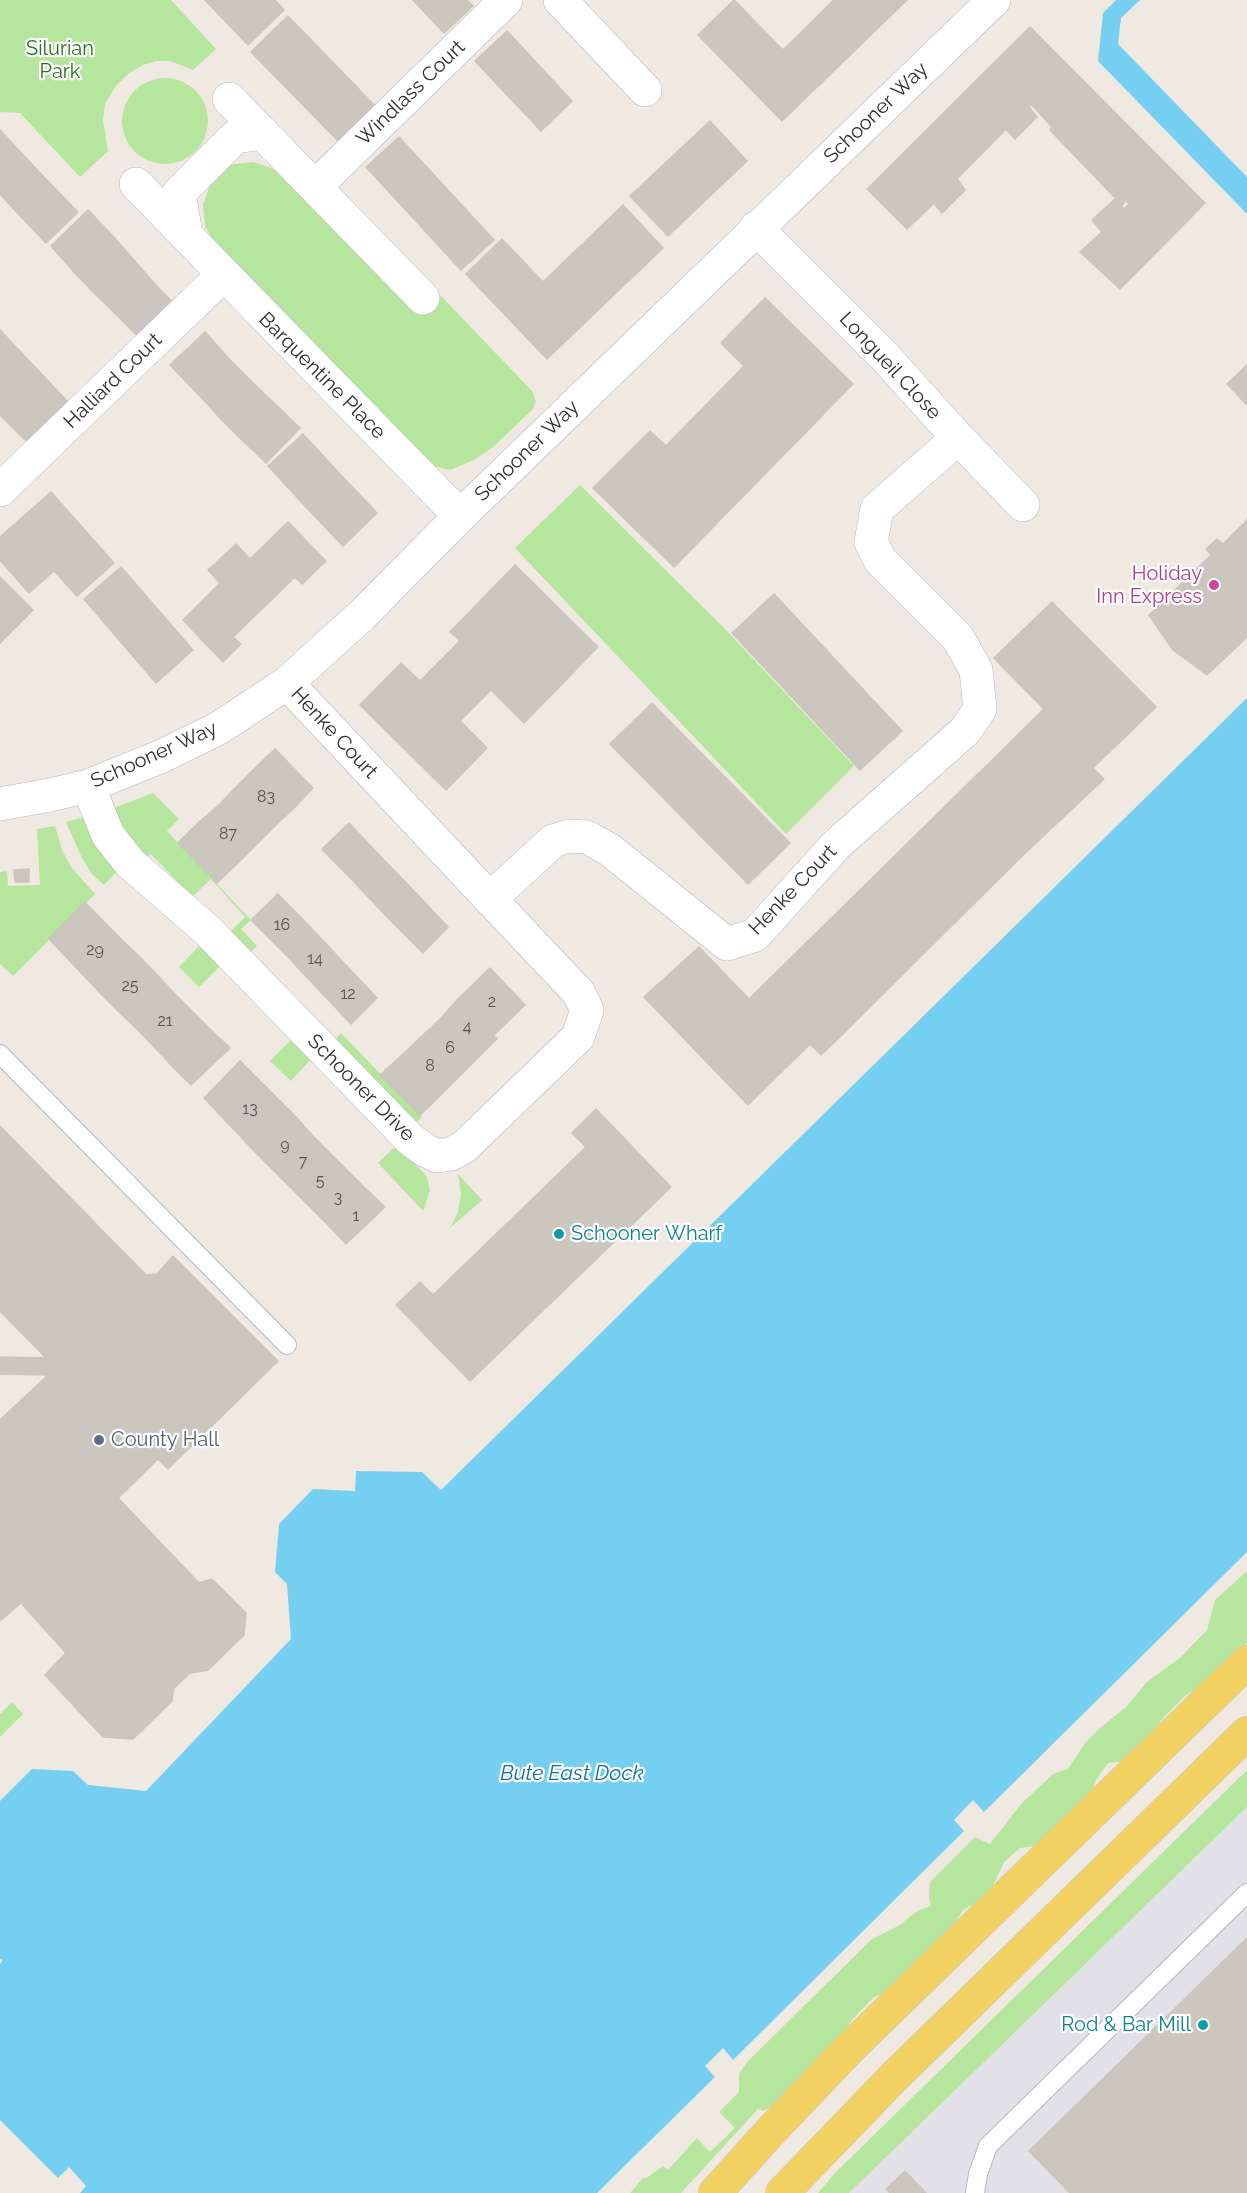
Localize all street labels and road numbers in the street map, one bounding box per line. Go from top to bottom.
street label: Windlass Court [352,35,470,151]
street label: Schooner Way [819,57,933,169]
street label: Longueil Close [834,307,946,425]
street label: Barquentine Place [254,308,390,444]
street label: Halliard Court [59,328,167,434]
street label: Schooner Way [470,395,584,507]
street label: Henke Court [286,682,382,784]
street label: Schooner Way [87,717,221,793]
street label: Henke Court [744,840,842,940]
street label: Schooner Drive [302,1029,420,1147]

